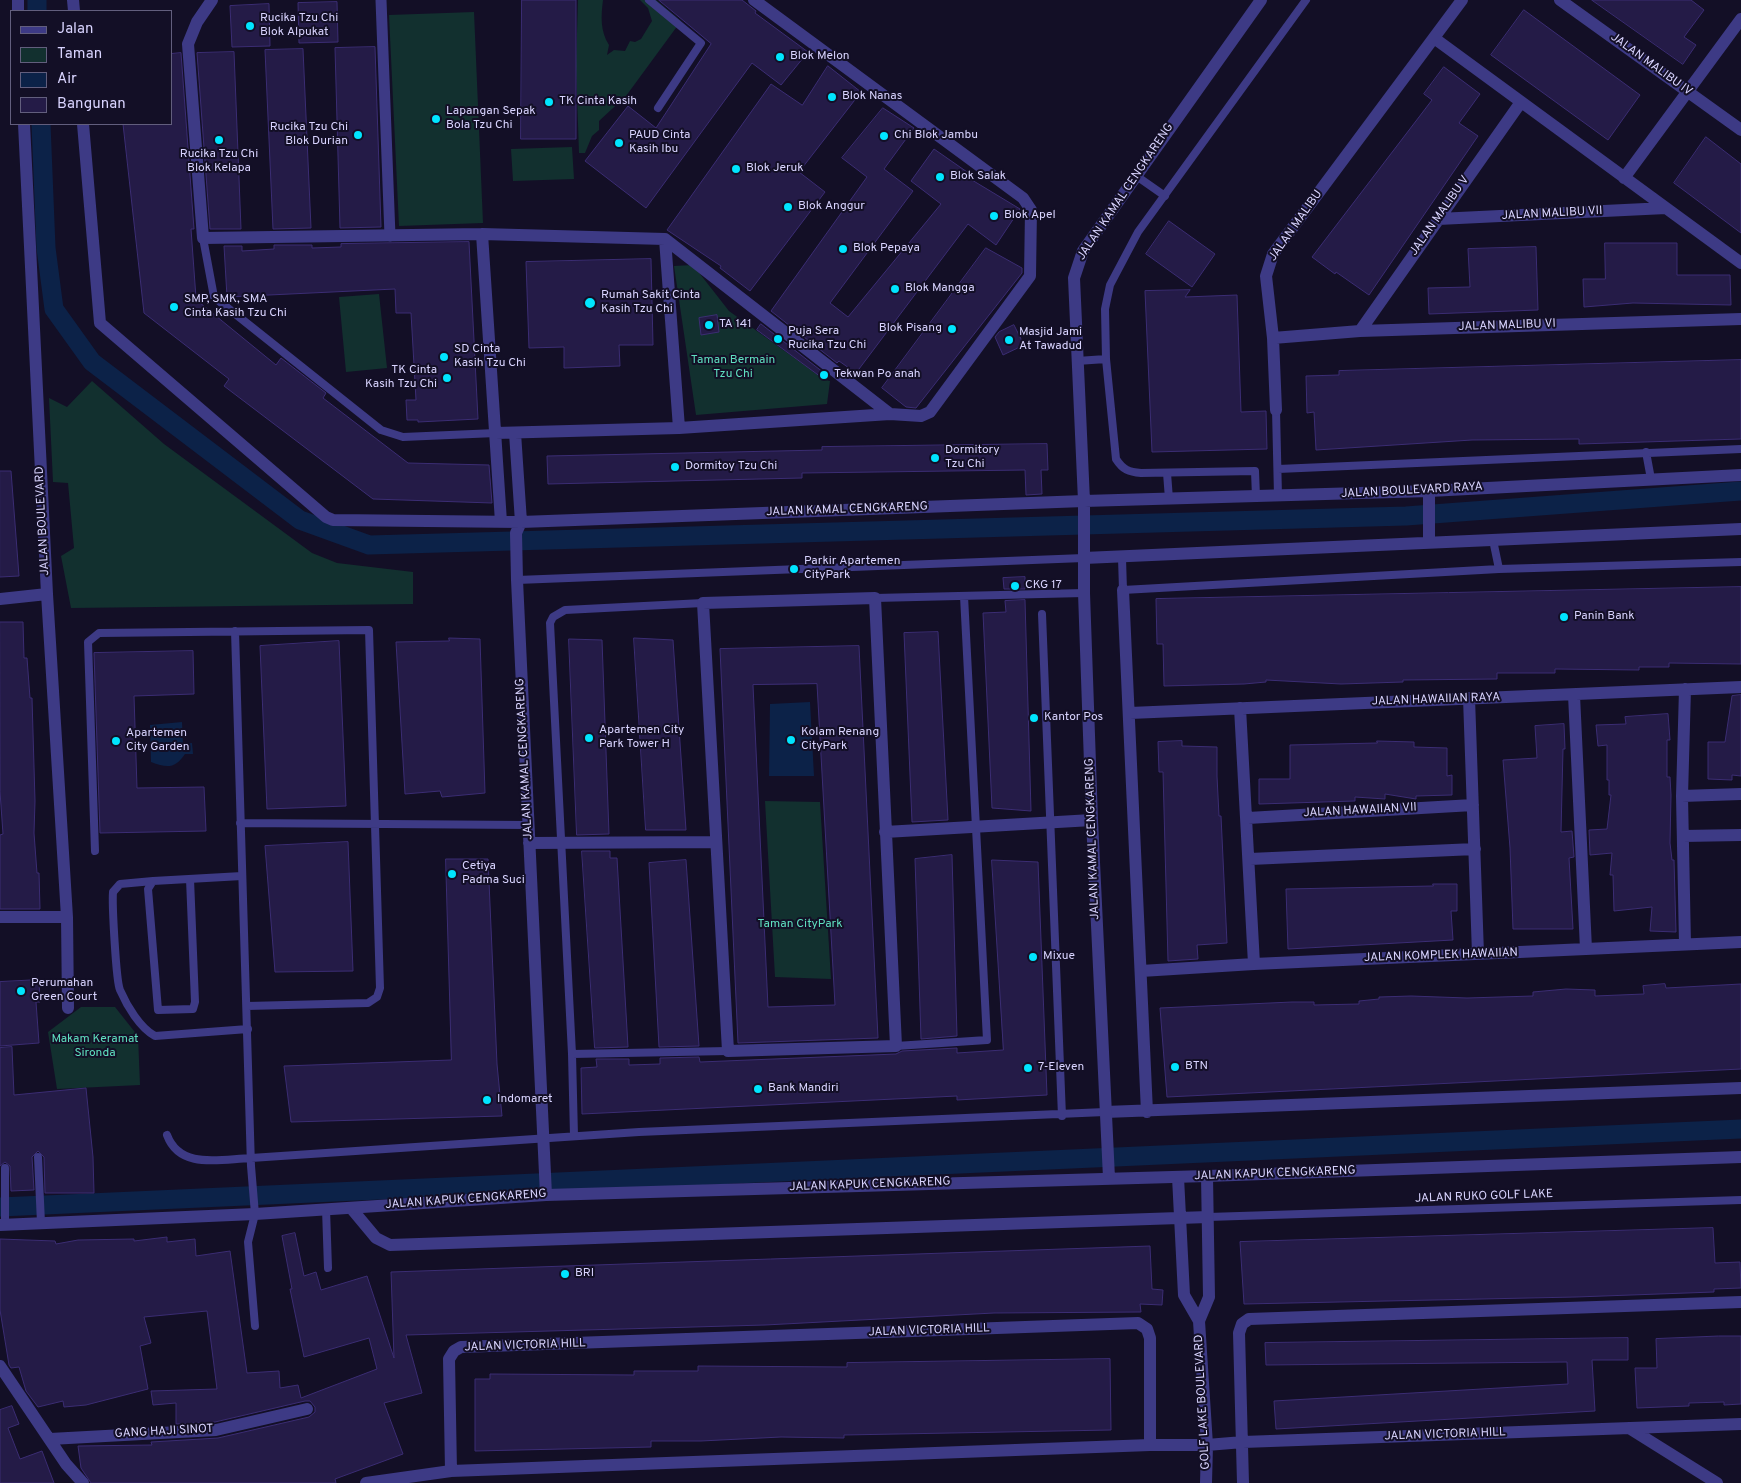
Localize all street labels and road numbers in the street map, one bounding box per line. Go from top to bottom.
street label: JALAN MALIBU IV [1607,31,1695,99]
street label: JALAN KAMAL CENGKARENG [1075,121,1177,263]
street label: JALAN MALIBU V [1407,173,1473,259]
street label: JALAN MALIBU [1266,188,1326,264]
street label: JALAN MALIBU VII [1501,204,1603,224]
street label: JALAN MALIBU VI [1458,317,1556,335]
street label: JALAN BOULEVARD [33,466,53,576]
street label: JALAN BOULEVARD RAYA [1341,480,1483,502]
street label: JALAN KAMAL CENGKARENG [766,500,928,520]
street label: JALAN KAMAL CENGKARENG [514,678,536,840]
street label: JALAN HAWAIIAN RAYA [1371,691,1501,709]
street label: JALAN KAMAL CENGKARENG [1083,758,1103,920]
street label: JALAN HAWAIIAN VII [1303,801,1417,821]
street label: JALAN KOMPLEK HAWAIIAN [1364,946,1518,966]
street label: JALAN KAPUK CENGKARENG [1194,1164,1356,1184]
street label: JALAN KAPUK CENGKARENG [789,1175,951,1195]
street label: JALAN KAPUK CENGKARENG [385,1187,547,1213]
street label: JALAN RUKO GOLF LAKE [1415,1187,1553,1207]
street label: JALAN VICTORIA HILL [868,1322,990,1340]
street label: GOLF LAKE BOULEVARD [1192,1334,1214,1470]
street label: JALAN VICTORIA HILL [464,1337,586,1355]
street label: GANG HAJI SINOT [114,1422,214,1442]
street label: JALAN VICTORIA HILL [1384,1426,1506,1444]

